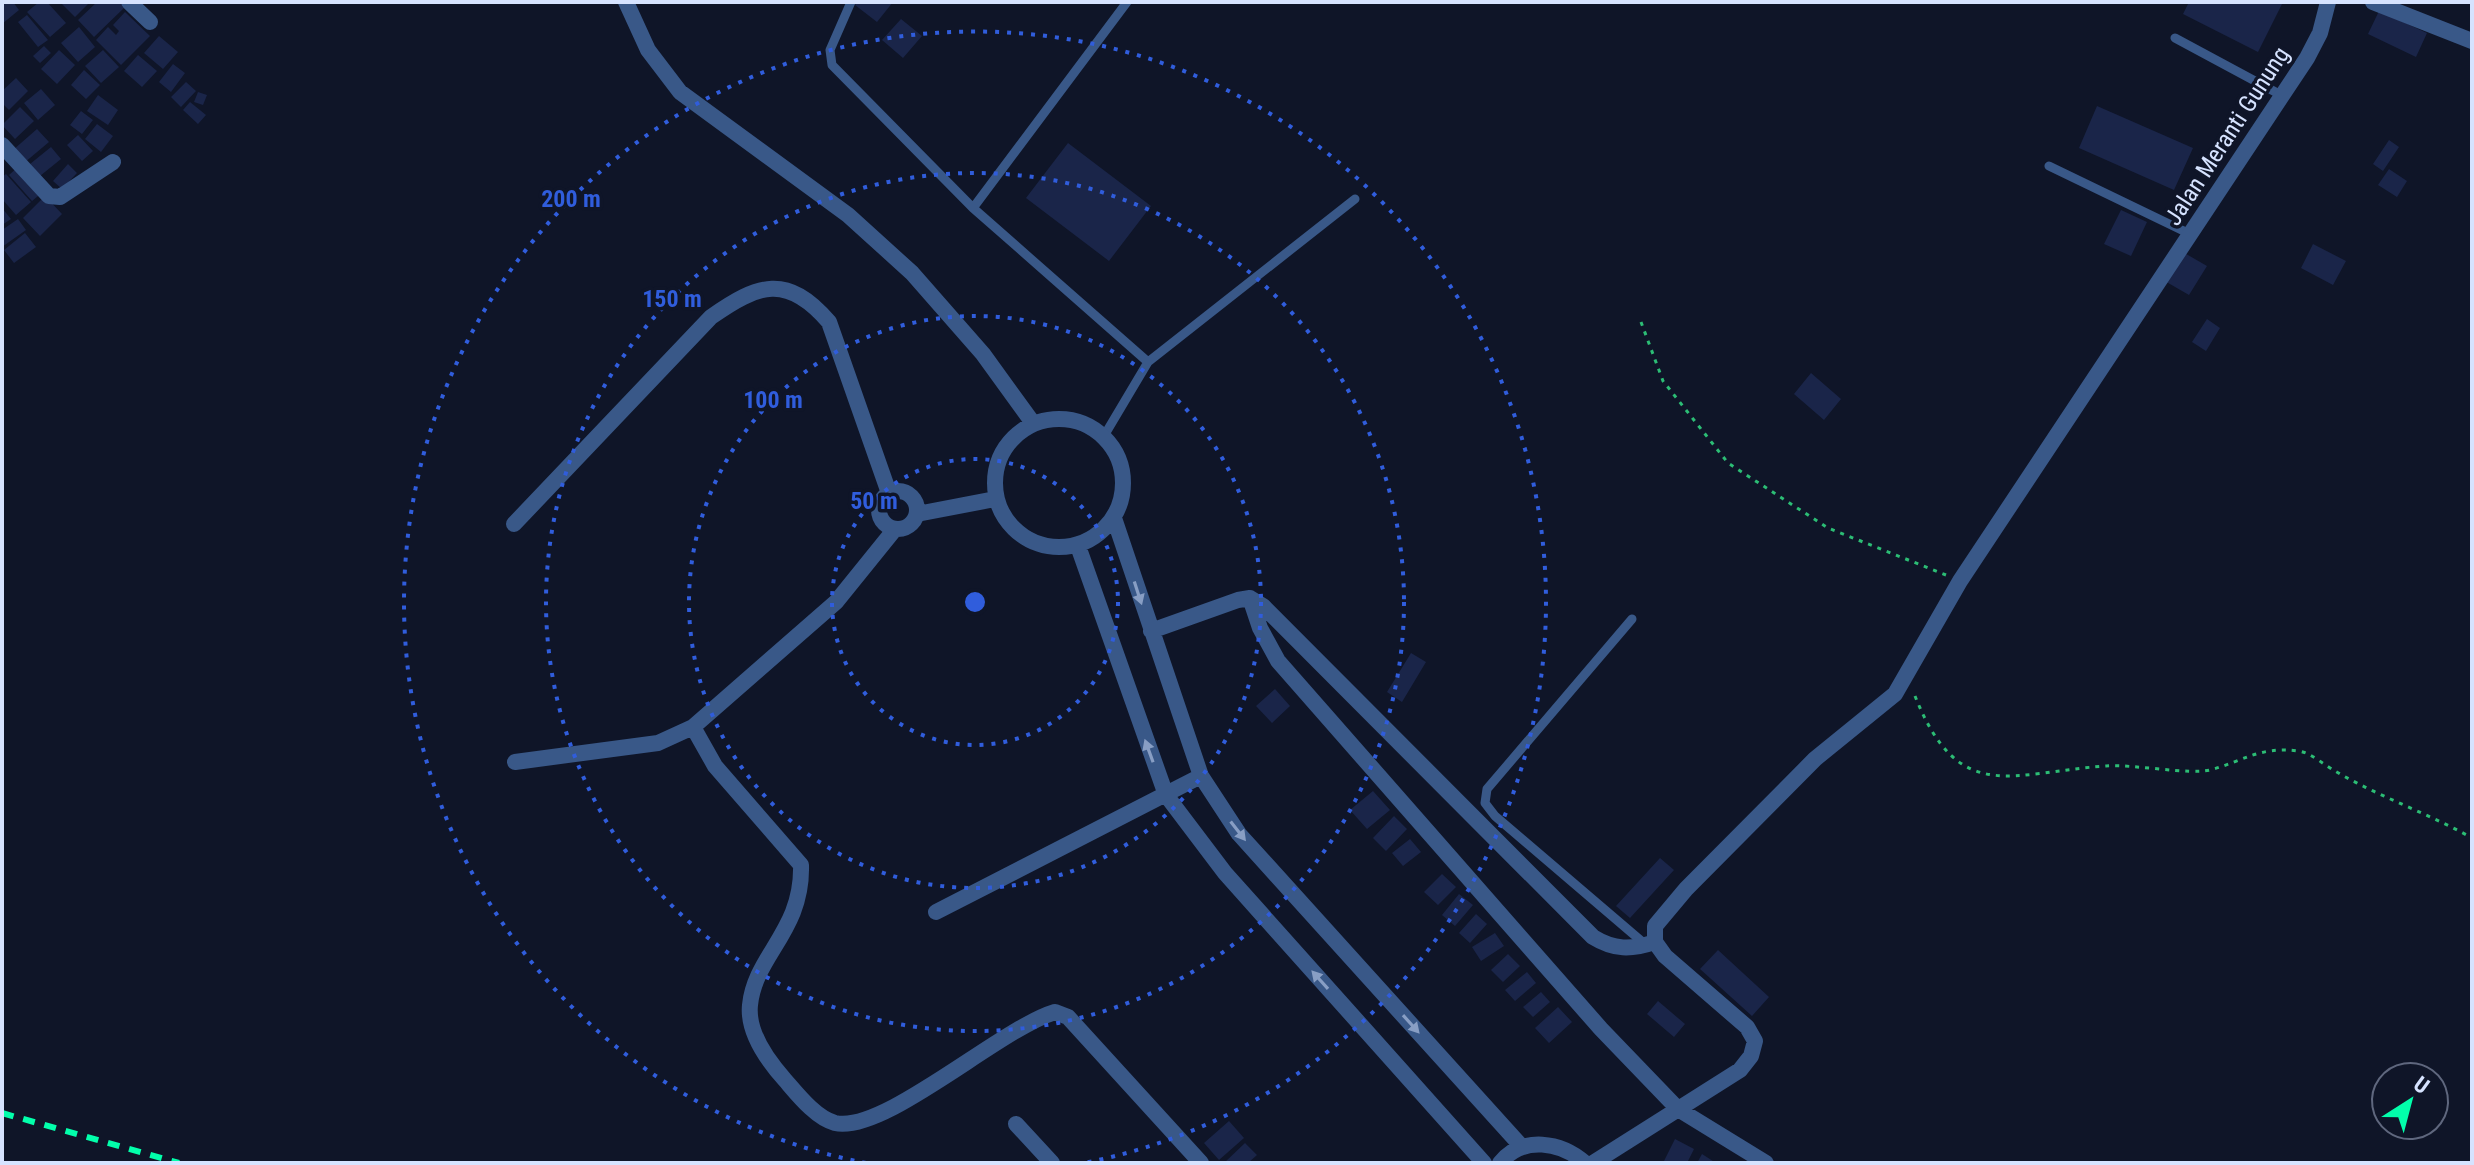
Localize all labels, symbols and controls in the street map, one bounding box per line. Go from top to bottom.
street label: Jalan Meranti Gunung [2159,42,2295,230]
text: 200 m [541,185,601,213]
text: 150 m [642,285,702,313]
text: 100 m [743,386,803,414]
text: 50 m [850,487,898,515]
one-way arrow [1133,581,1145,605]
centre of rings [961,588,989,616]
one-way arrow [1142,739,1155,763]
one-way arrow [1229,821,1245,841]
one-way arrow [1312,970,1330,989]
one-way arrow [1402,1015,1420,1034]
north arrow [2370,1061,2450,1141]
text: U [2409,1071,2434,1099]

